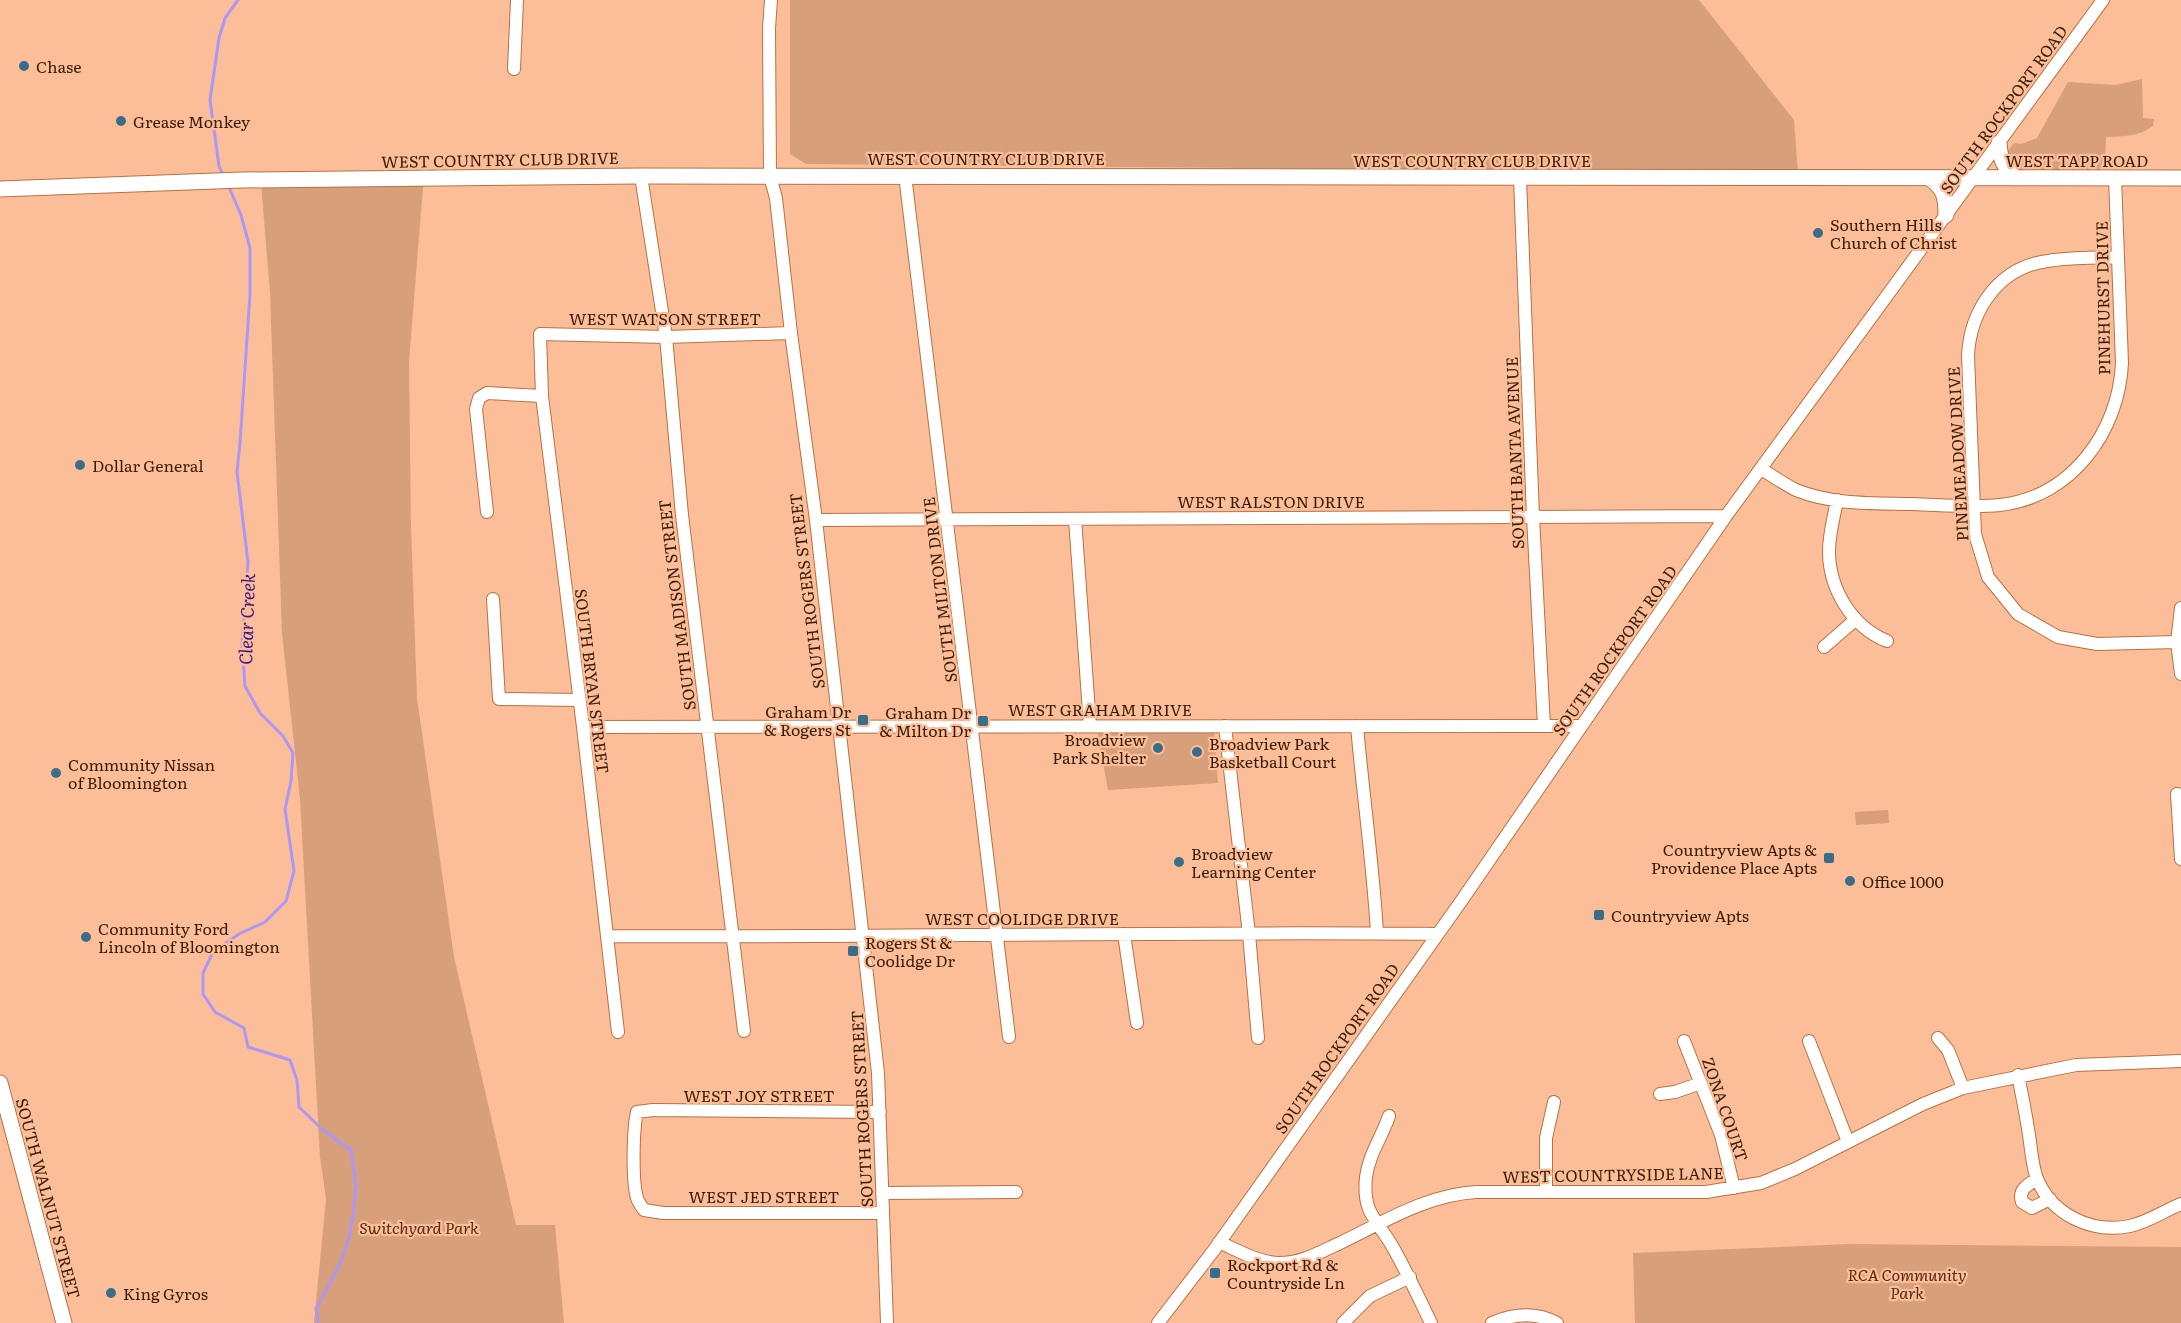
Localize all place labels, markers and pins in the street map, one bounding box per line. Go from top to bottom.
place label: Chase [36,54,82,78]
marker: Chase [17,59,31,73]
place label: Grease Monkey [133,109,251,133]
marker: Grease Monkey [114,114,128,128]
place label: Southern Hills Church of Christ [1830,212,1958,254]
marker: Southern Hills Church of Christ [1811,226,1825,240]
place label: Dollar General [92,453,204,477]
marker: Dollar General [73,458,87,472]
place label: Graham Dr & Rogers St [764,699,852,741]
place label: Graham Dr & Milton Dr [879,700,971,742]
marker: Graham Dr & Rogers St [856,713,870,727]
marker: Graham Dr & Milton Dr [976,714,990,728]
place label: Broadview Park Shelter [1052,727,1146,769]
place label: Broadview Park Basketball Court [1209,731,1337,773]
marker: Broadview Park Shelter [1151,741,1165,755]
marker: Broadview Park Basketball Court [1190,745,1204,759]
place label: Community Nissan of Bloomington [68,752,215,794]
marker: Community Nissan of Bloomington [49,766,63,780]
place label: Countryview Apts & Providence Place Apts [1651,837,1817,879]
place label: Broadview Learning Center [1191,841,1316,883]
marker: Countryview Apts & Providence Place Apts [1822,851,1836,865]
marker: Broadview Learning Center [1172,855,1186,869]
place label: Office 1000 [1862,869,1944,893]
marker: Office 1000 [1843,874,1857,888]
place label: Countryview Apts [1611,903,1749,927]
marker: Countryview Apts [1592,908,1606,922]
place label: Community Ford Lincoln of Bloomington [98,916,280,958]
marker: Community Ford Lincoln of Bloomington [79,930,93,944]
place label: Rogers St & Coolidge Dr [865,930,956,972]
marker: Rogers St & Coolidge Dr [846,944,860,958]
place label: Rockport Rd & Countryside Ln [1227,1252,1345,1294]
marker: Rockport Rd & Countryside Ln [1208,1266,1222,1280]
place label: King Gyros [123,1281,208,1305]
marker: King Gyros [104,1286,118,1300]

